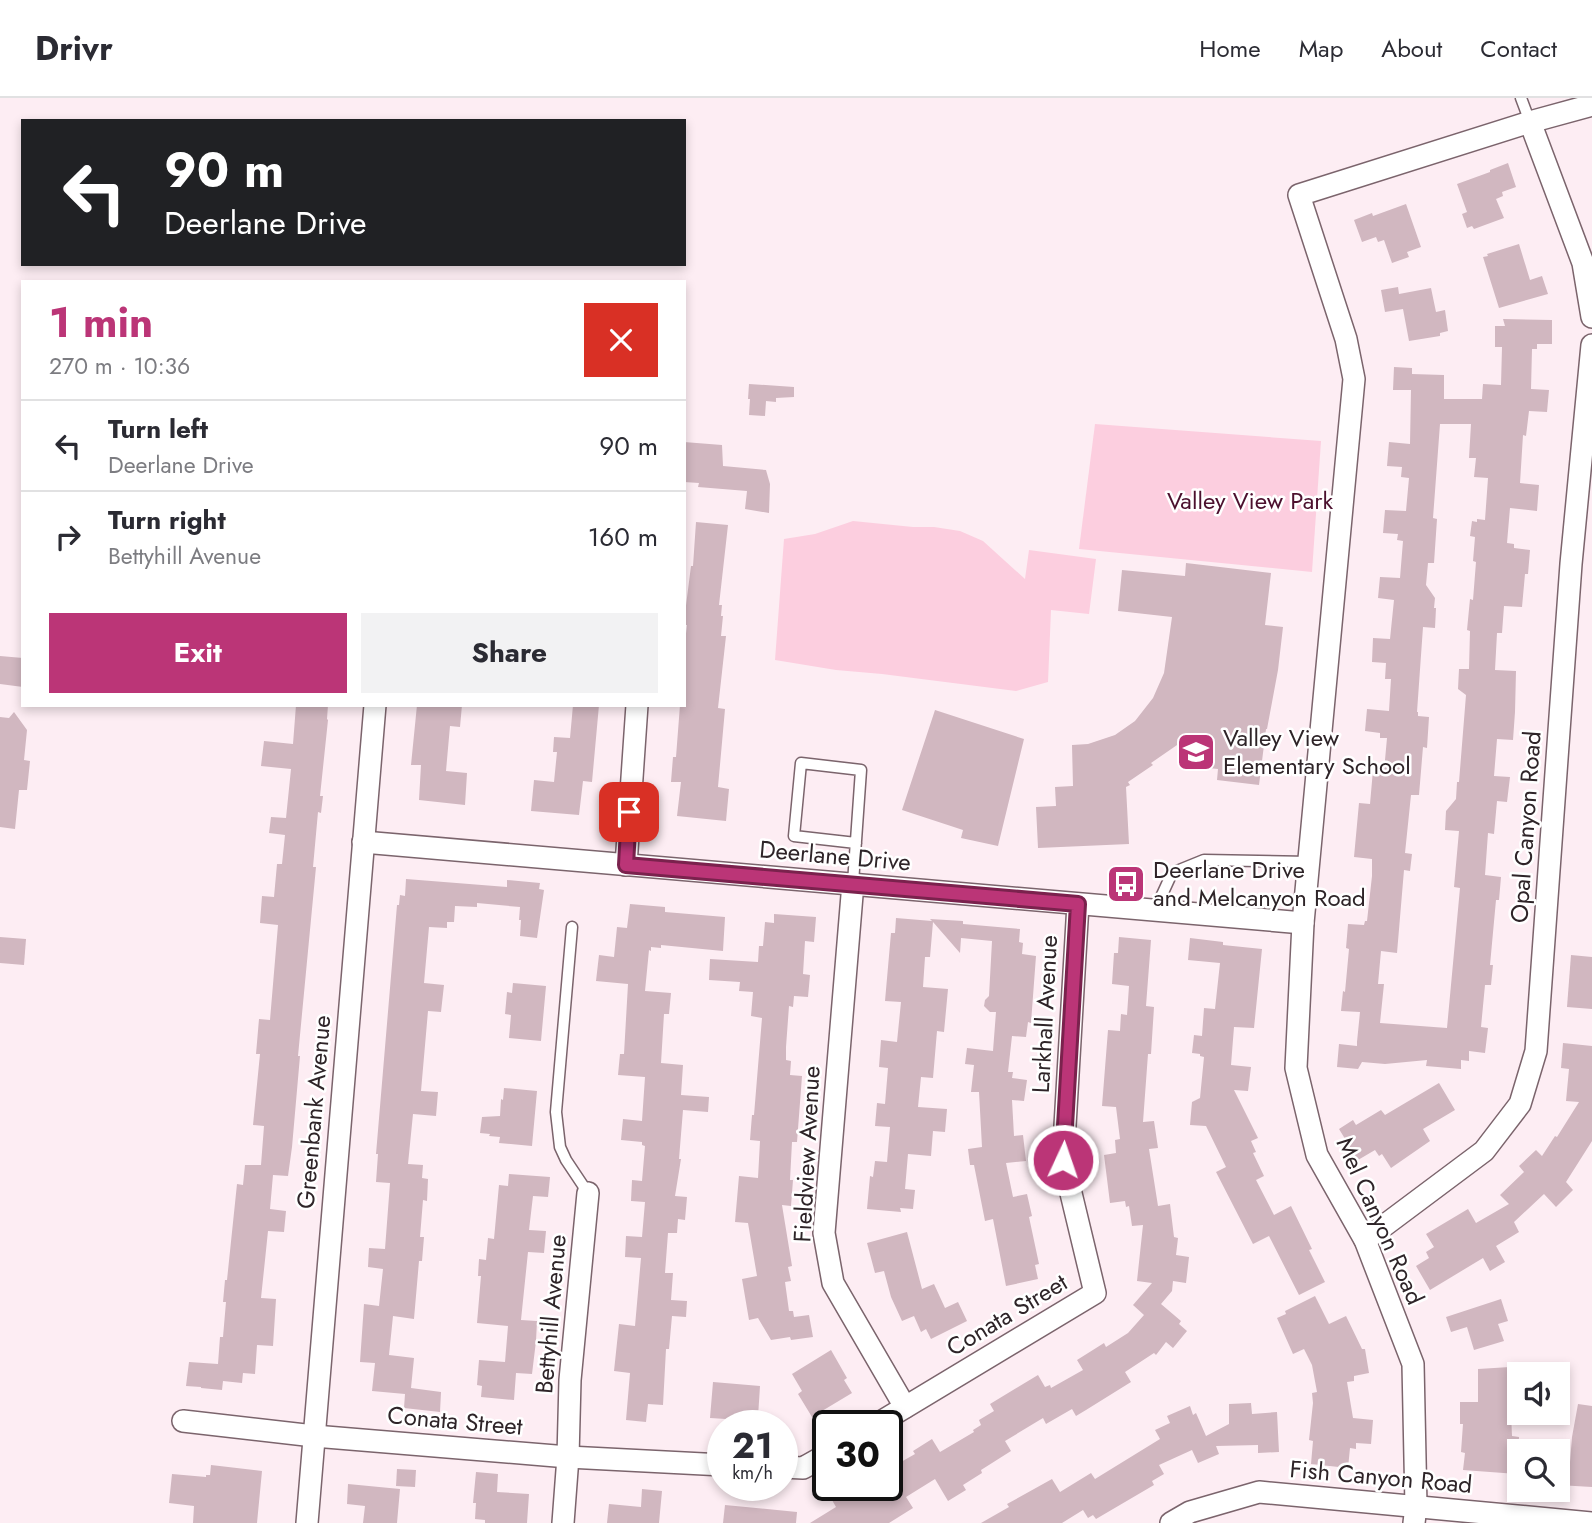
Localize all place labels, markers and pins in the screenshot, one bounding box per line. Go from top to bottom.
place label: Valley View Elementary School [1223,720,1411,783]
school or university icon: Valley View Elementary School [1175,731,1217,773]
pin [599,782,659,842]
place label: Deerlane Drive and Melcanyon Road [1153,852,1366,915]
bus stop icon: Deerlane Drive and Melcanyon Road [1105,863,1147,905]

